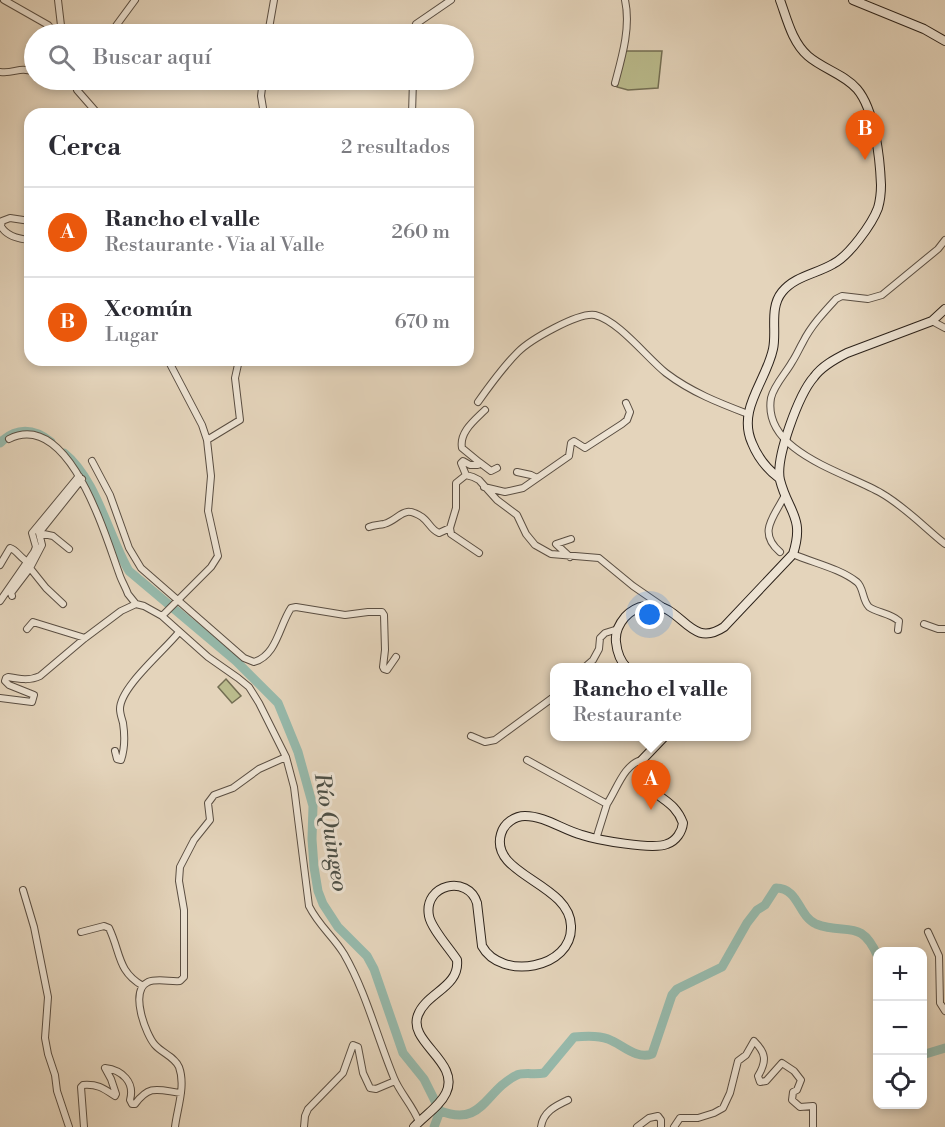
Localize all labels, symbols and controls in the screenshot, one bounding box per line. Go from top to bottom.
search box [24,24,474,90]
icon: search [45,41,78,74]
text: Buscar aquí [93,44,211,71]
pin: B [846,110,884,160]
text: Cerca [48,131,121,163]
text: 2 resultados [341,135,450,160]
text: Rancho el valle [105,206,260,233]
text: A [60,220,75,245]
text: 260 m [392,220,450,245]
text: Restaurante · Via al Valle [105,233,325,258]
text: Xcomún [105,296,192,323]
text: B [60,310,75,335]
text: 670 m [394,310,450,335]
text: Lugar [105,323,159,348]
your location [635,600,664,629]
popup [550,663,751,741]
text: Rancho el valle [573,676,728,703]
text: Restaurante [573,703,682,728]
pin: A [632,760,670,810]
water label: Río Quingeo [308,770,353,893]
map controls [873,947,927,1109]
button: + [873,947,927,1001]
button: − [873,1001,927,1055]
button: locate [873,1055,927,1109]

